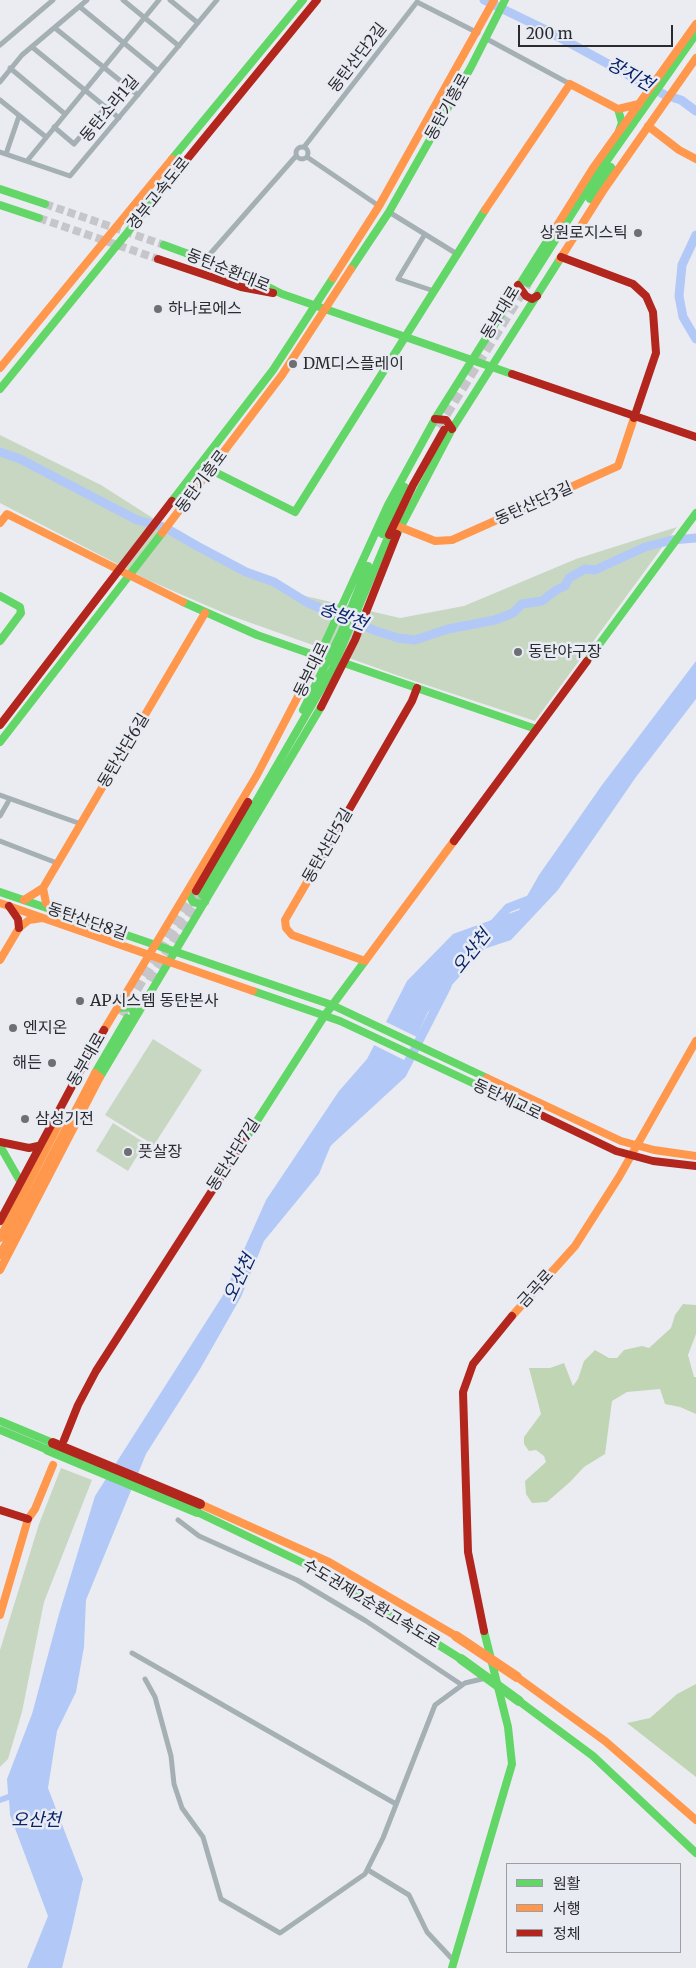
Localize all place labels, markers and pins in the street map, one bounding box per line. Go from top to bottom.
place label: 상원로지스틱 [540,223,628,243]
marker: 상원로지스틱 [632,227,644,239]
place label: 하나로에스 [168,299,242,319]
marker: 하나로에스 [152,303,164,315]
place label: DM디스플레이 [303,354,404,374]
marker: DM디스플레이 [287,358,299,370]
place label: 동탄야구장 [528,642,602,662]
marker: 동탄야구장 [512,646,524,658]
place label: AP시스템 동탄본사 [90,991,218,1011]
marker: AP시스템 동탄본사 [74,995,86,1007]
place label: 엔지온 [23,1018,67,1038]
marker: 엔지온 [7,1022,19,1034]
place label: 해든 [13,1053,42,1073]
marker: 해든 [46,1057,58,1069]
place label: 삼성기전 [35,1109,94,1129]
marker: 삼성기전 [19,1113,31,1125]
place label: 풋살장 [138,1142,182,1162]
marker: 풋살장 [122,1146,134,1158]

